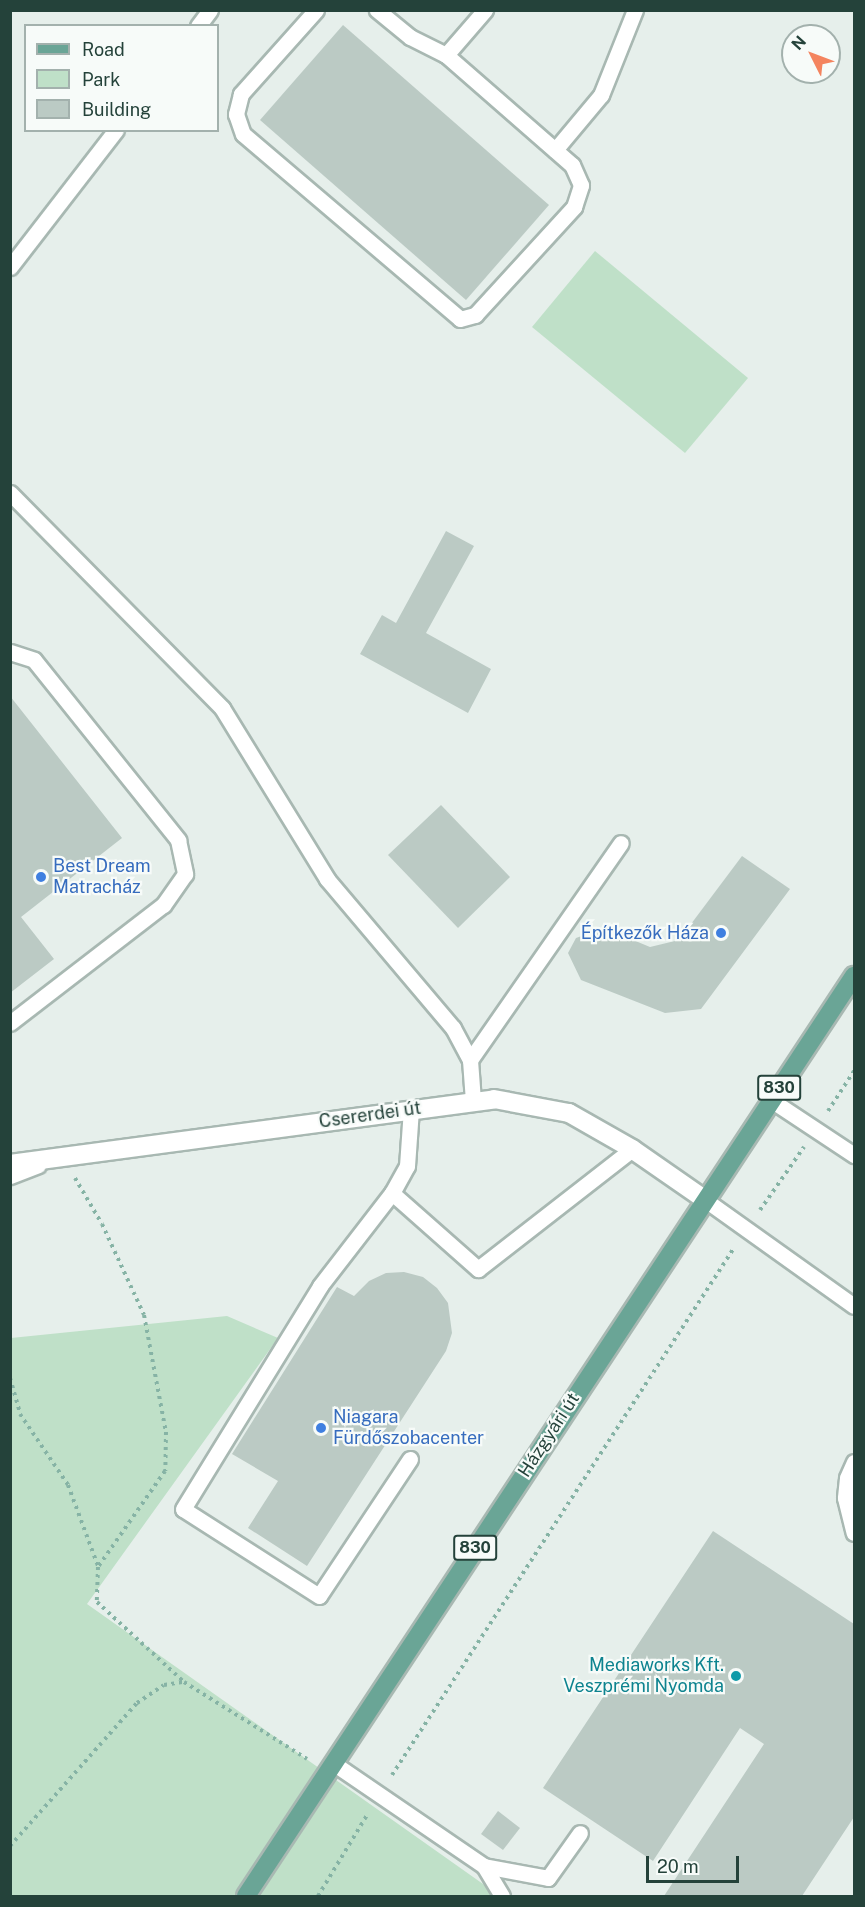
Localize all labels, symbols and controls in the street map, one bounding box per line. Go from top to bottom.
legend [24,24,219,132]
north arrow [781,24,841,84]
text: N [787,32,810,54]
text: Road [82,39,125,60]
text: Park [82,69,120,90]
text: Building [82,99,151,120]
place label: Best Dream Matracház [53,856,151,898]
marker: Best Dream Matracház [34,870,48,884]
place label: Építkezők Háza [581,922,709,944]
marker: Építkezők Háza [714,926,728,940]
road number: 830 [756,1075,802,1101]
street label: Csererdei út [318,1097,422,1133]
street label: Házgyári út [514,1389,584,1481]
place label: Niagara Fürdőszobacenter [333,1407,484,1450]
marker: Niagara Fürdőszobacenter [314,1421,328,1435]
road number: 830 [452,1535,498,1561]
place label: Mediaworks Kft. Veszprémi Nyomda [563,1655,724,1698]
marker: Mediaworks Kft. Veszprémi Nyomda [729,1669,743,1683]
scale bar [649,1844,742,1882]
text: 20 m [657,1856,699,1877]

